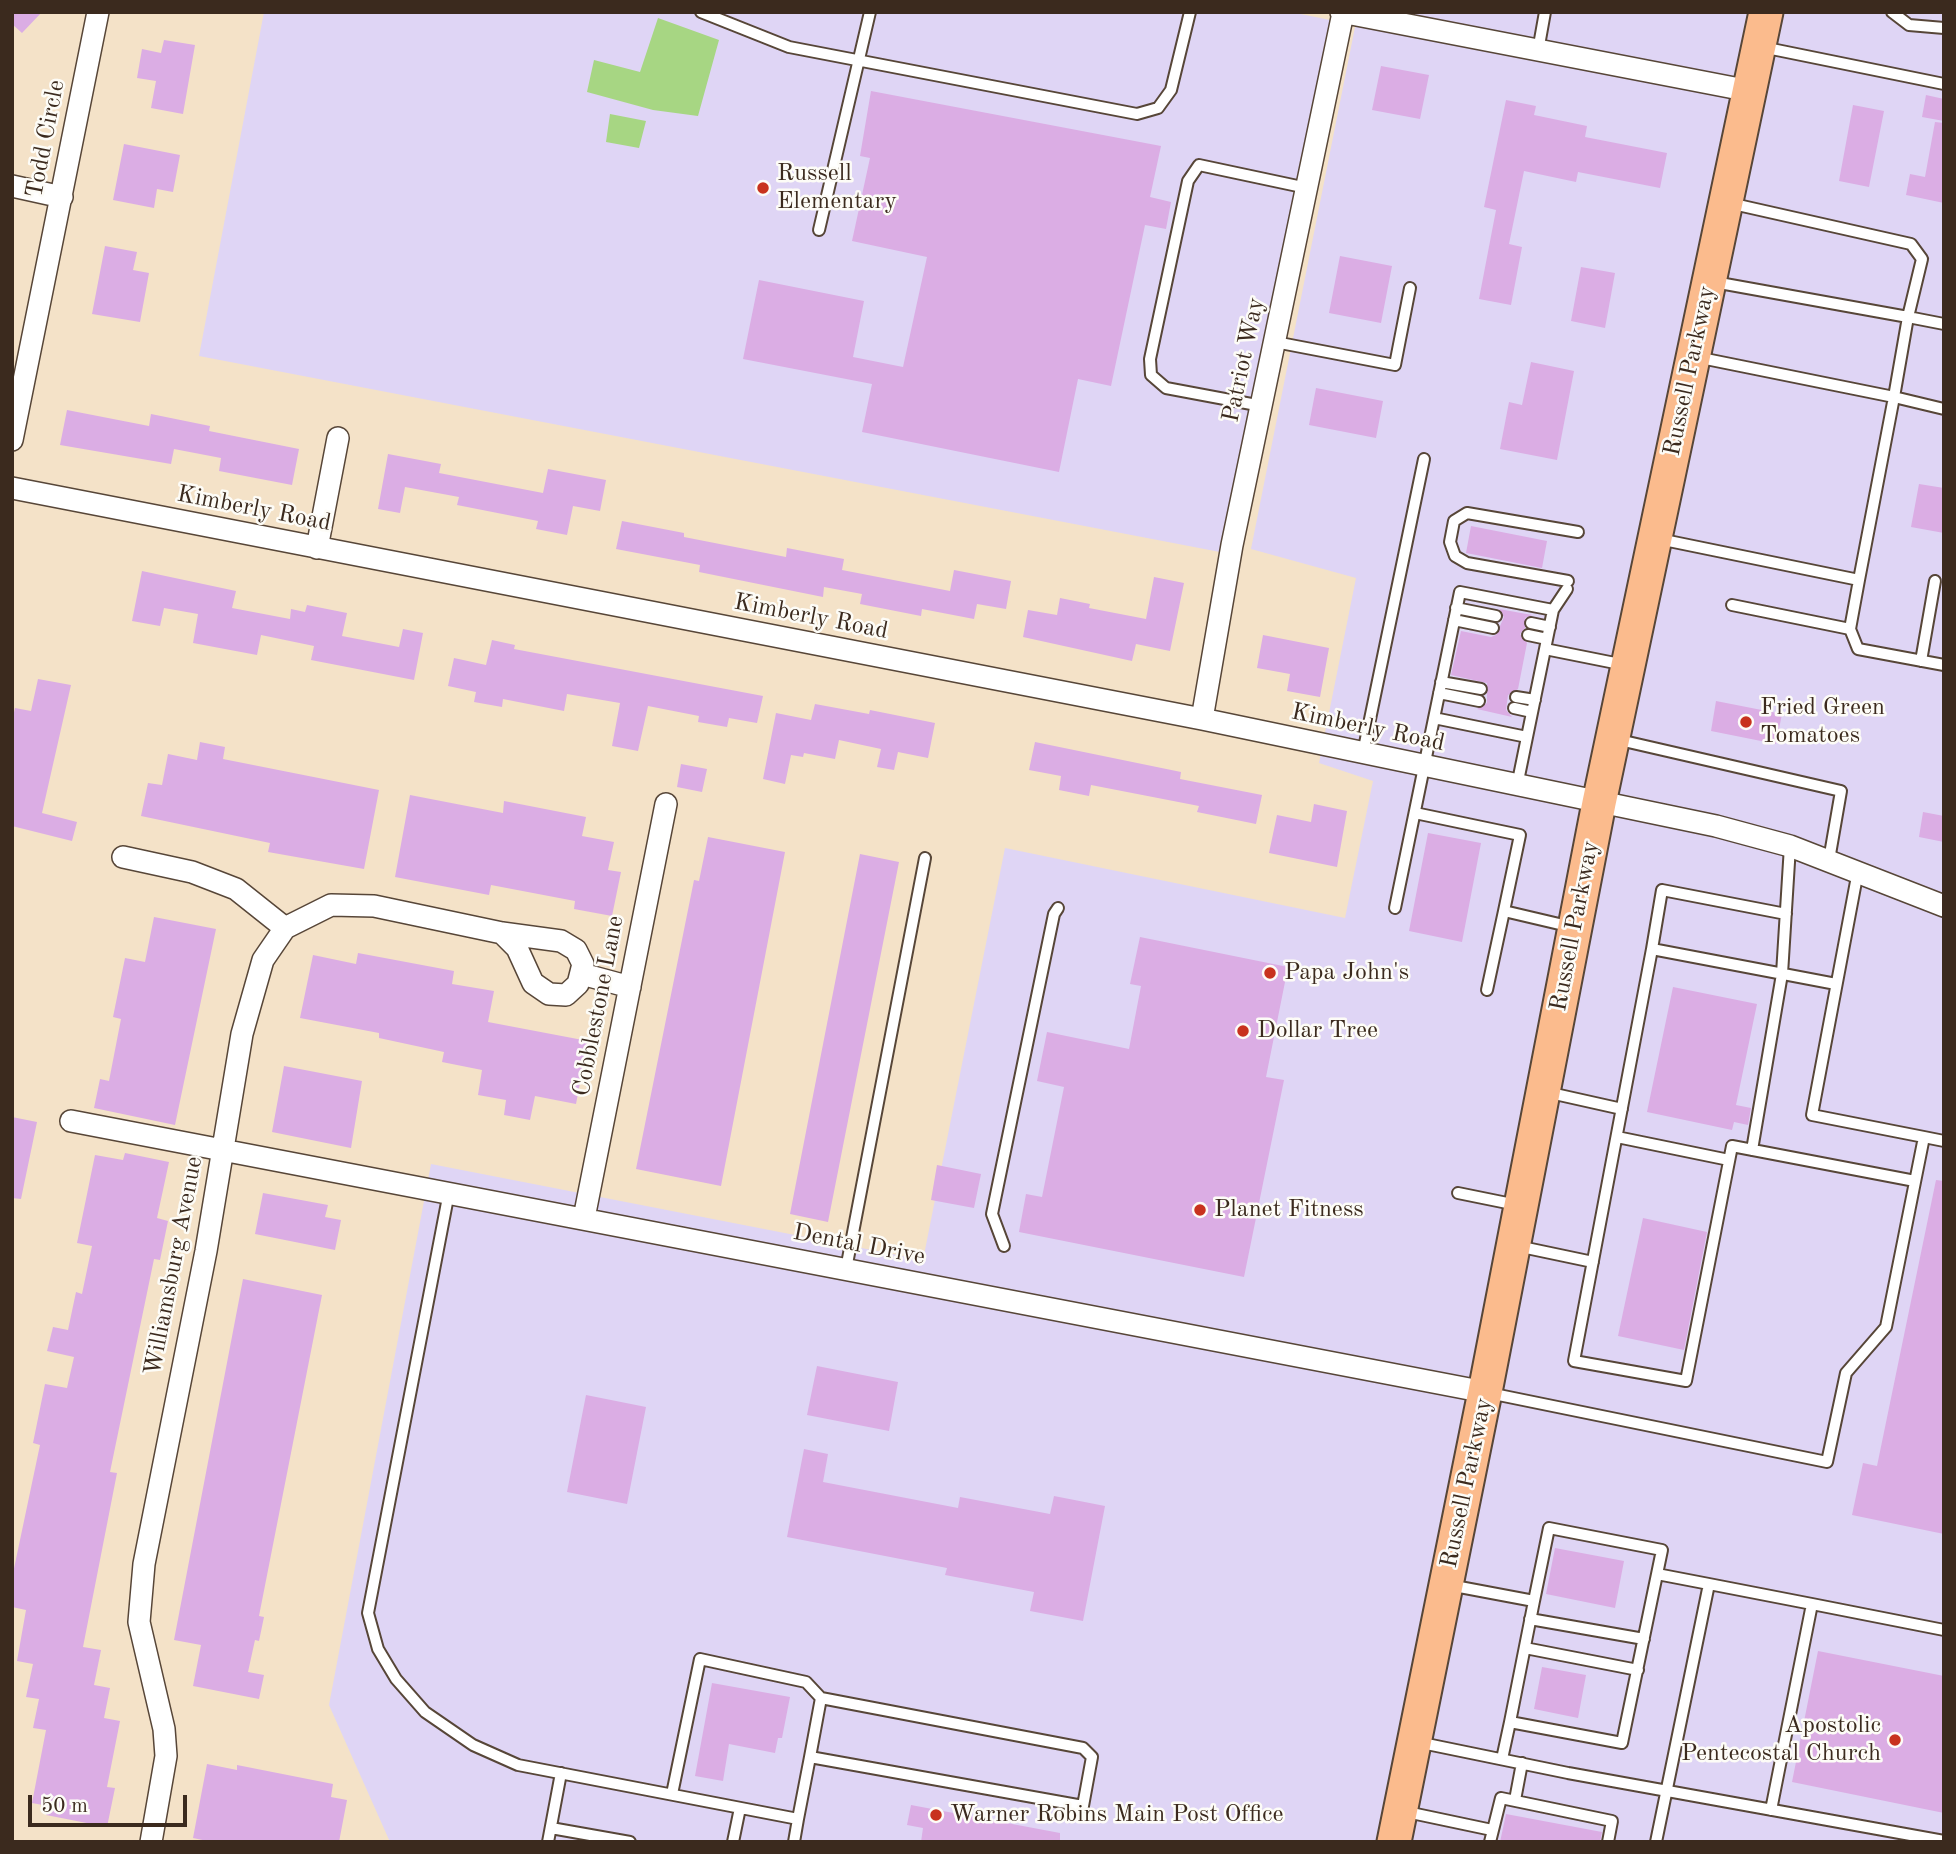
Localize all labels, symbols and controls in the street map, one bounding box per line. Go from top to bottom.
street label: Todd Circle [20,78,72,200]
place label: Russell Elementary [777,160,897,216]
marker: Russell Elementary [755,180,771,196]
street label: Russell Parkway [1658,283,1722,459]
street label: Patriot Way [1217,295,1271,425]
street label: Kimberly Road [175,480,333,538]
street label: Kimberly Road [732,588,890,646]
place label: Fried Green Tomatoes [1760,694,1885,750]
street label: Kimberly Road [1289,698,1447,758]
marker: Fried Green Tomatoes [1738,714,1754,730]
street label: Russell Parkway [1544,838,1606,1014]
street label: Cobblestone Lane [567,913,631,1099]
place label: Papa John's [1284,959,1409,987]
marker: Papa John's [1262,965,1278,981]
place label: Dollar Tree [1257,1017,1378,1045]
marker: Dollar Tree [1235,1023,1251,1039]
street label: Williamsburg Avenue [139,1154,209,1378]
place label: Planet Fitness [1214,1196,1364,1224]
marker: Planet Fitness [1192,1202,1208,1218]
street label: Dental Drive [791,1218,927,1272]
street label: Russell Parkway [1435,1395,1499,1571]
place label: Apostolic Pentecostal Church [1681,1712,1881,1768]
marker: Apostolic Pentecostal Church [1887,1732,1903,1748]
scale bar [32,1780,191,1824]
text: 50 m [41,1796,88,1817]
place label: Warner Robins Main Post Office [950,1801,1284,1829]
marker: Warner Robins Main Post Office [928,1807,944,1823]

